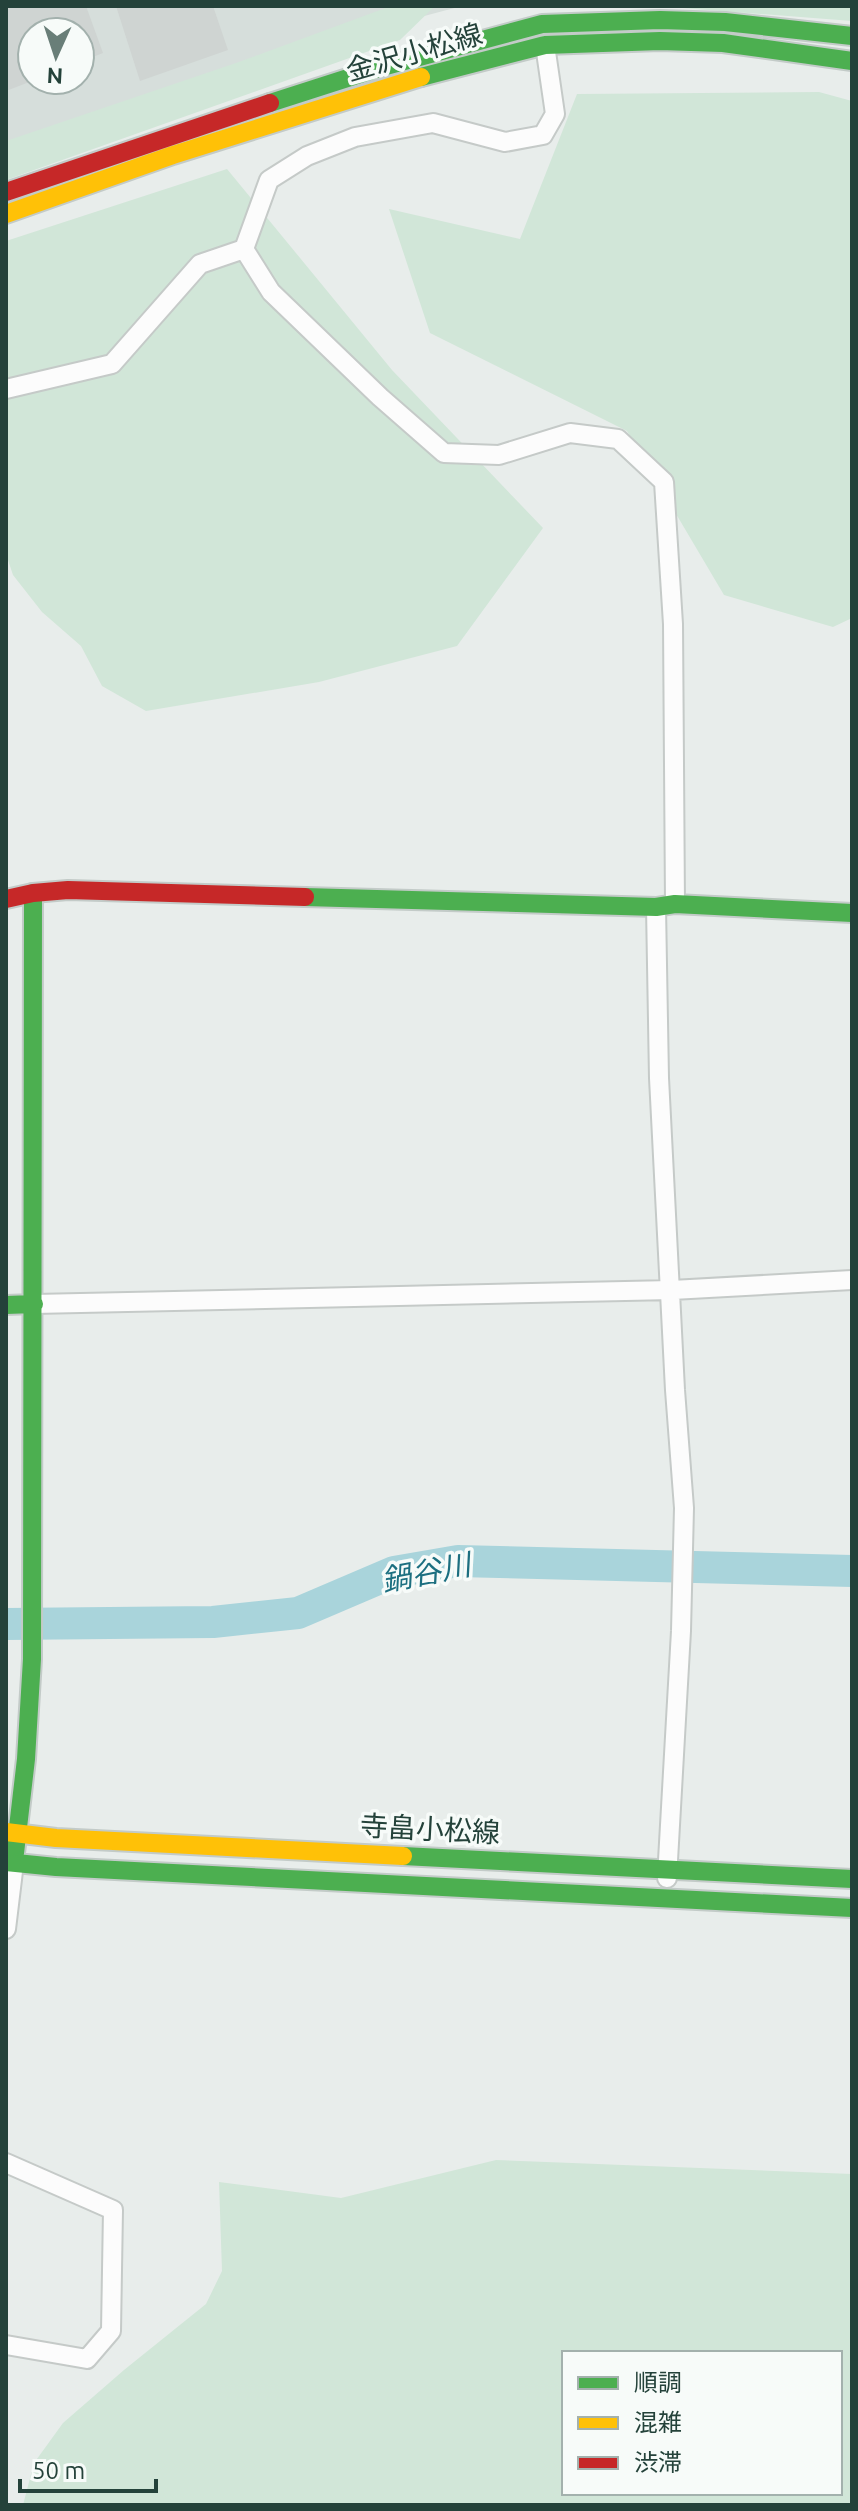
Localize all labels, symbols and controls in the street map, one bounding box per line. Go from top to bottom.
north arrow [16,16,96,96]
street label: 金沢小松線 [342,17,485,86]
text: N [46,64,64,89]
water label: 鍋谷川 [378,1546,476,1597]
street label: 寺畠小松線 [359,1809,501,1848]
legend [562,2351,842,2495]
text: 順調 [634,2369,682,2396]
text: 混雑 [634,2409,682,2436]
scale bar [20,2443,156,2493]
text: 渋滞 [634,2449,682,2476]
text: 50 m [32,2457,85,2484]

